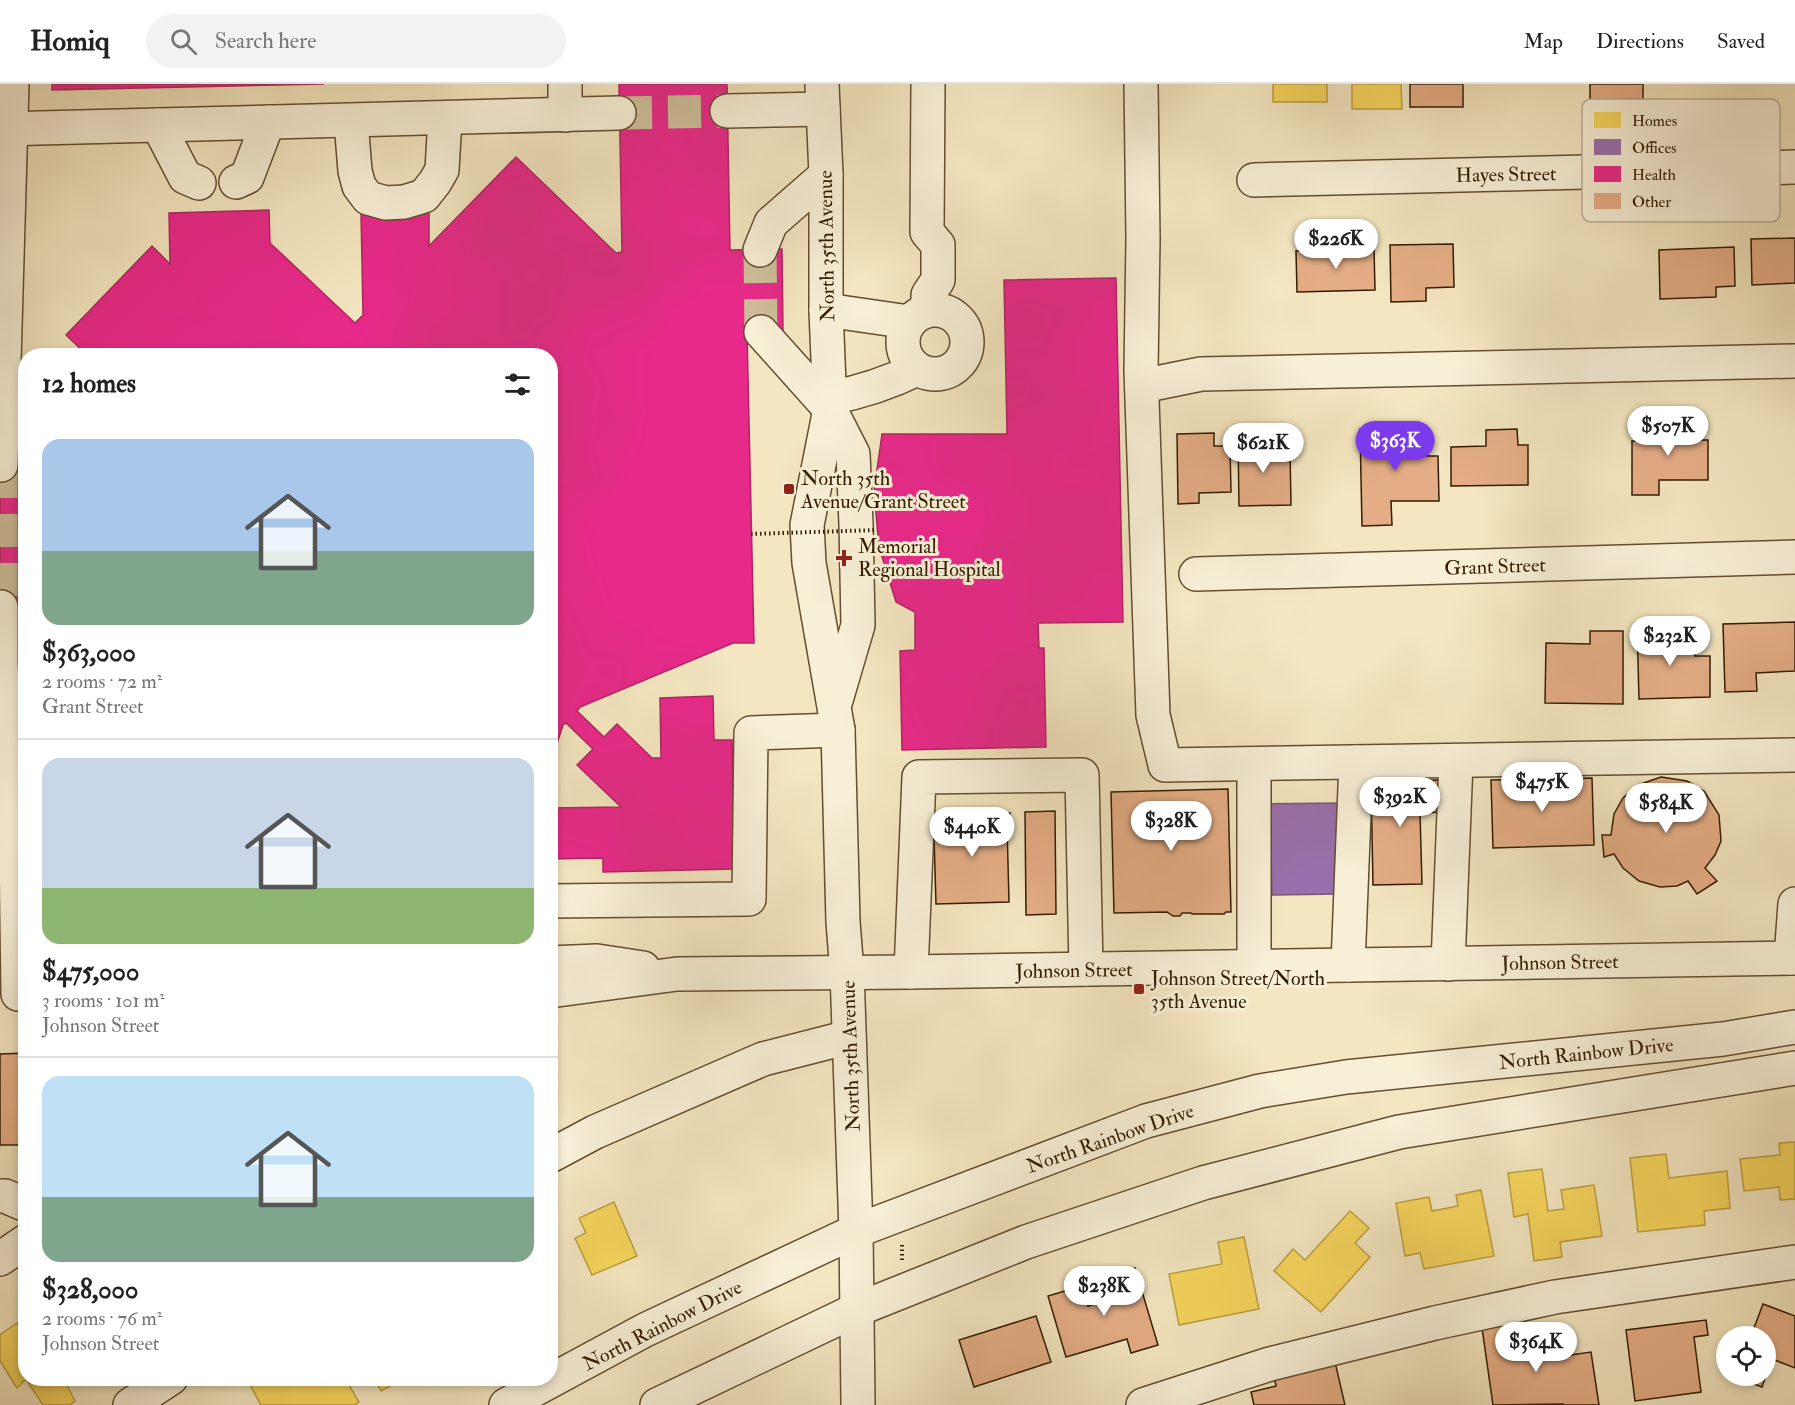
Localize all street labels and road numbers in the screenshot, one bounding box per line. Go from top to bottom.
street label: Hayes Street [1455,161,1557,188]
street label: North 35th Avenue [813,170,840,322]
street label: Grant Street [1444,552,1547,581]
street label: Johnson Street [1500,949,1619,976]
street label: Johnson Street [1014,957,1133,984]
street label: North 35th Avenue [835,980,866,1132]
street label: North Rainbow Drive [1497,1032,1675,1075]
street label: North Rainbow Drive [1023,1098,1197,1179]
street label: North Rainbow Drive [578,1274,746,1376]

